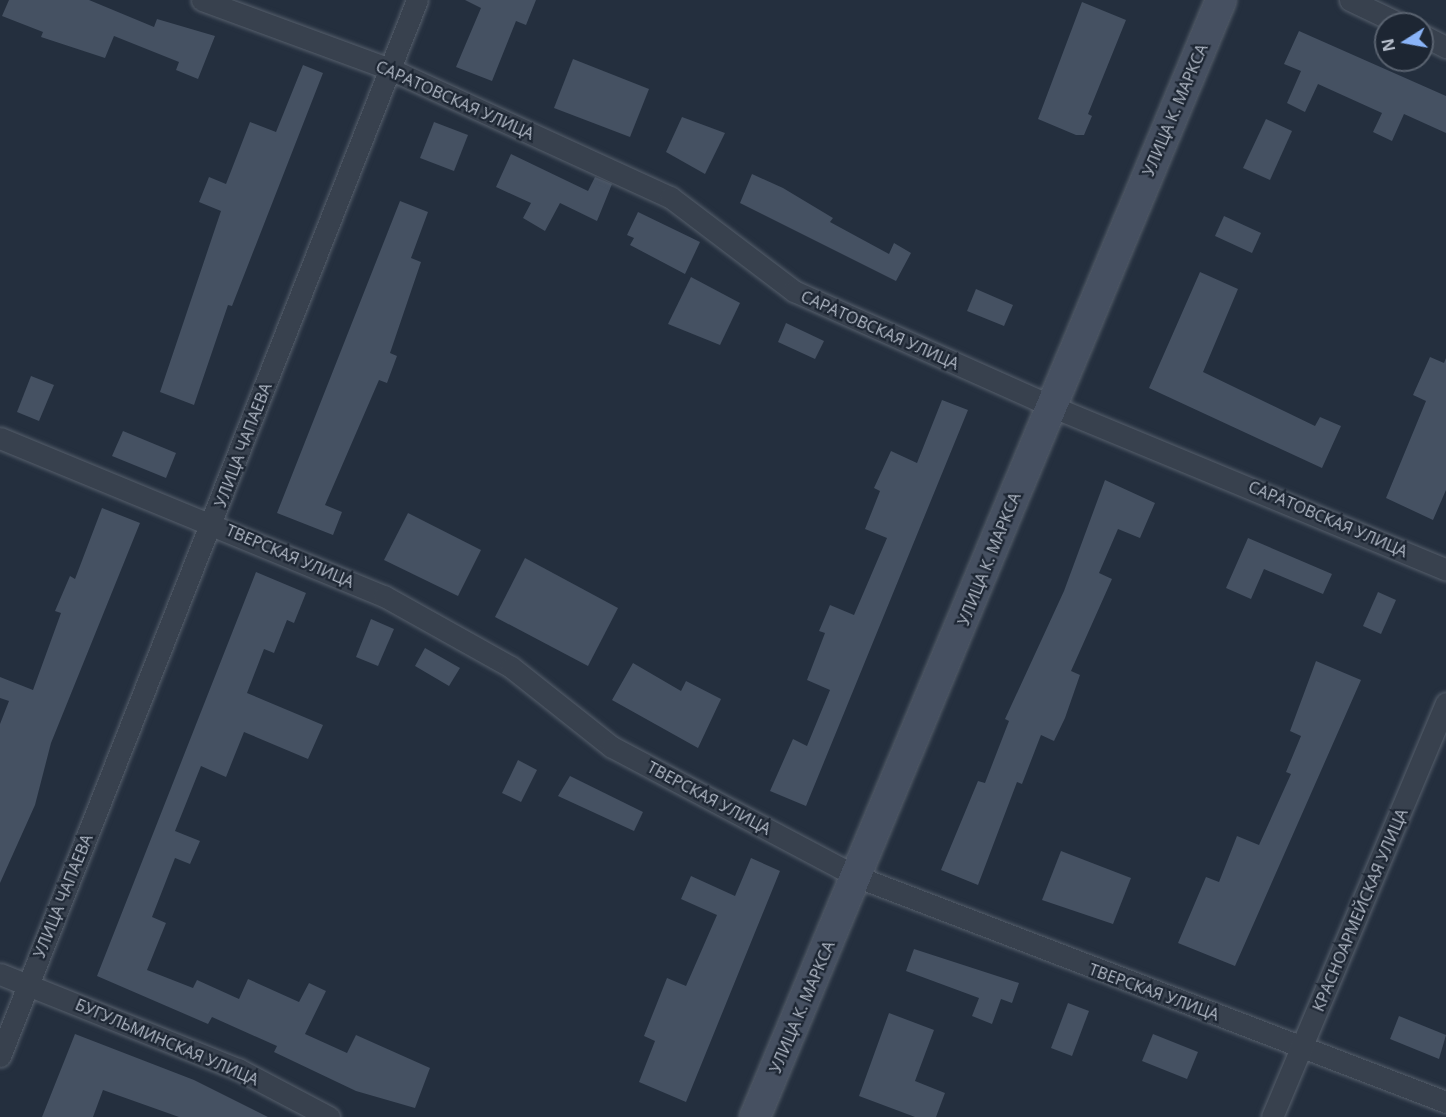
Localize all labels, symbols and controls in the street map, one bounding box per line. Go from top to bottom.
north arrow [1374,12,1434,72]
text: N [1376,37,1400,54]
street label: УЛИЦА К. МАРКСА [1139,41,1211,179]
street label: САРАТОВСКАЯ УЛИЦА [373,56,537,144]
street label: САРАТОВСКАЯ УЛИЦА [798,286,962,374]
street label: УЛИЦА ЧАПАЕВА [210,380,276,510]
street label: САРАТОВСКАЯ УЛИЦА [1246,477,1410,561]
street label: УЛИЦА К. МАРКСА [954,490,1024,628]
street label: ТВЕРСКАЯ УЛИЦА [223,520,357,592]
street label: ТВЕРСКАЯ УЛИЦА [644,757,774,839]
street label: КРАСНОАРМЕЙСКАЯ УЛИЦА [1308,806,1412,1014]
street label: УЛИЦА ЧАПАЕВА [29,831,97,961]
street label: УЛИЦА К. МАРКСА [766,938,838,1076]
street label: ТВЕРСКАЯ УЛИЦА [1086,960,1222,1024]
street label: БУГУЛЬМИНСКАЯ УЛИЦА [73,995,261,1089]

